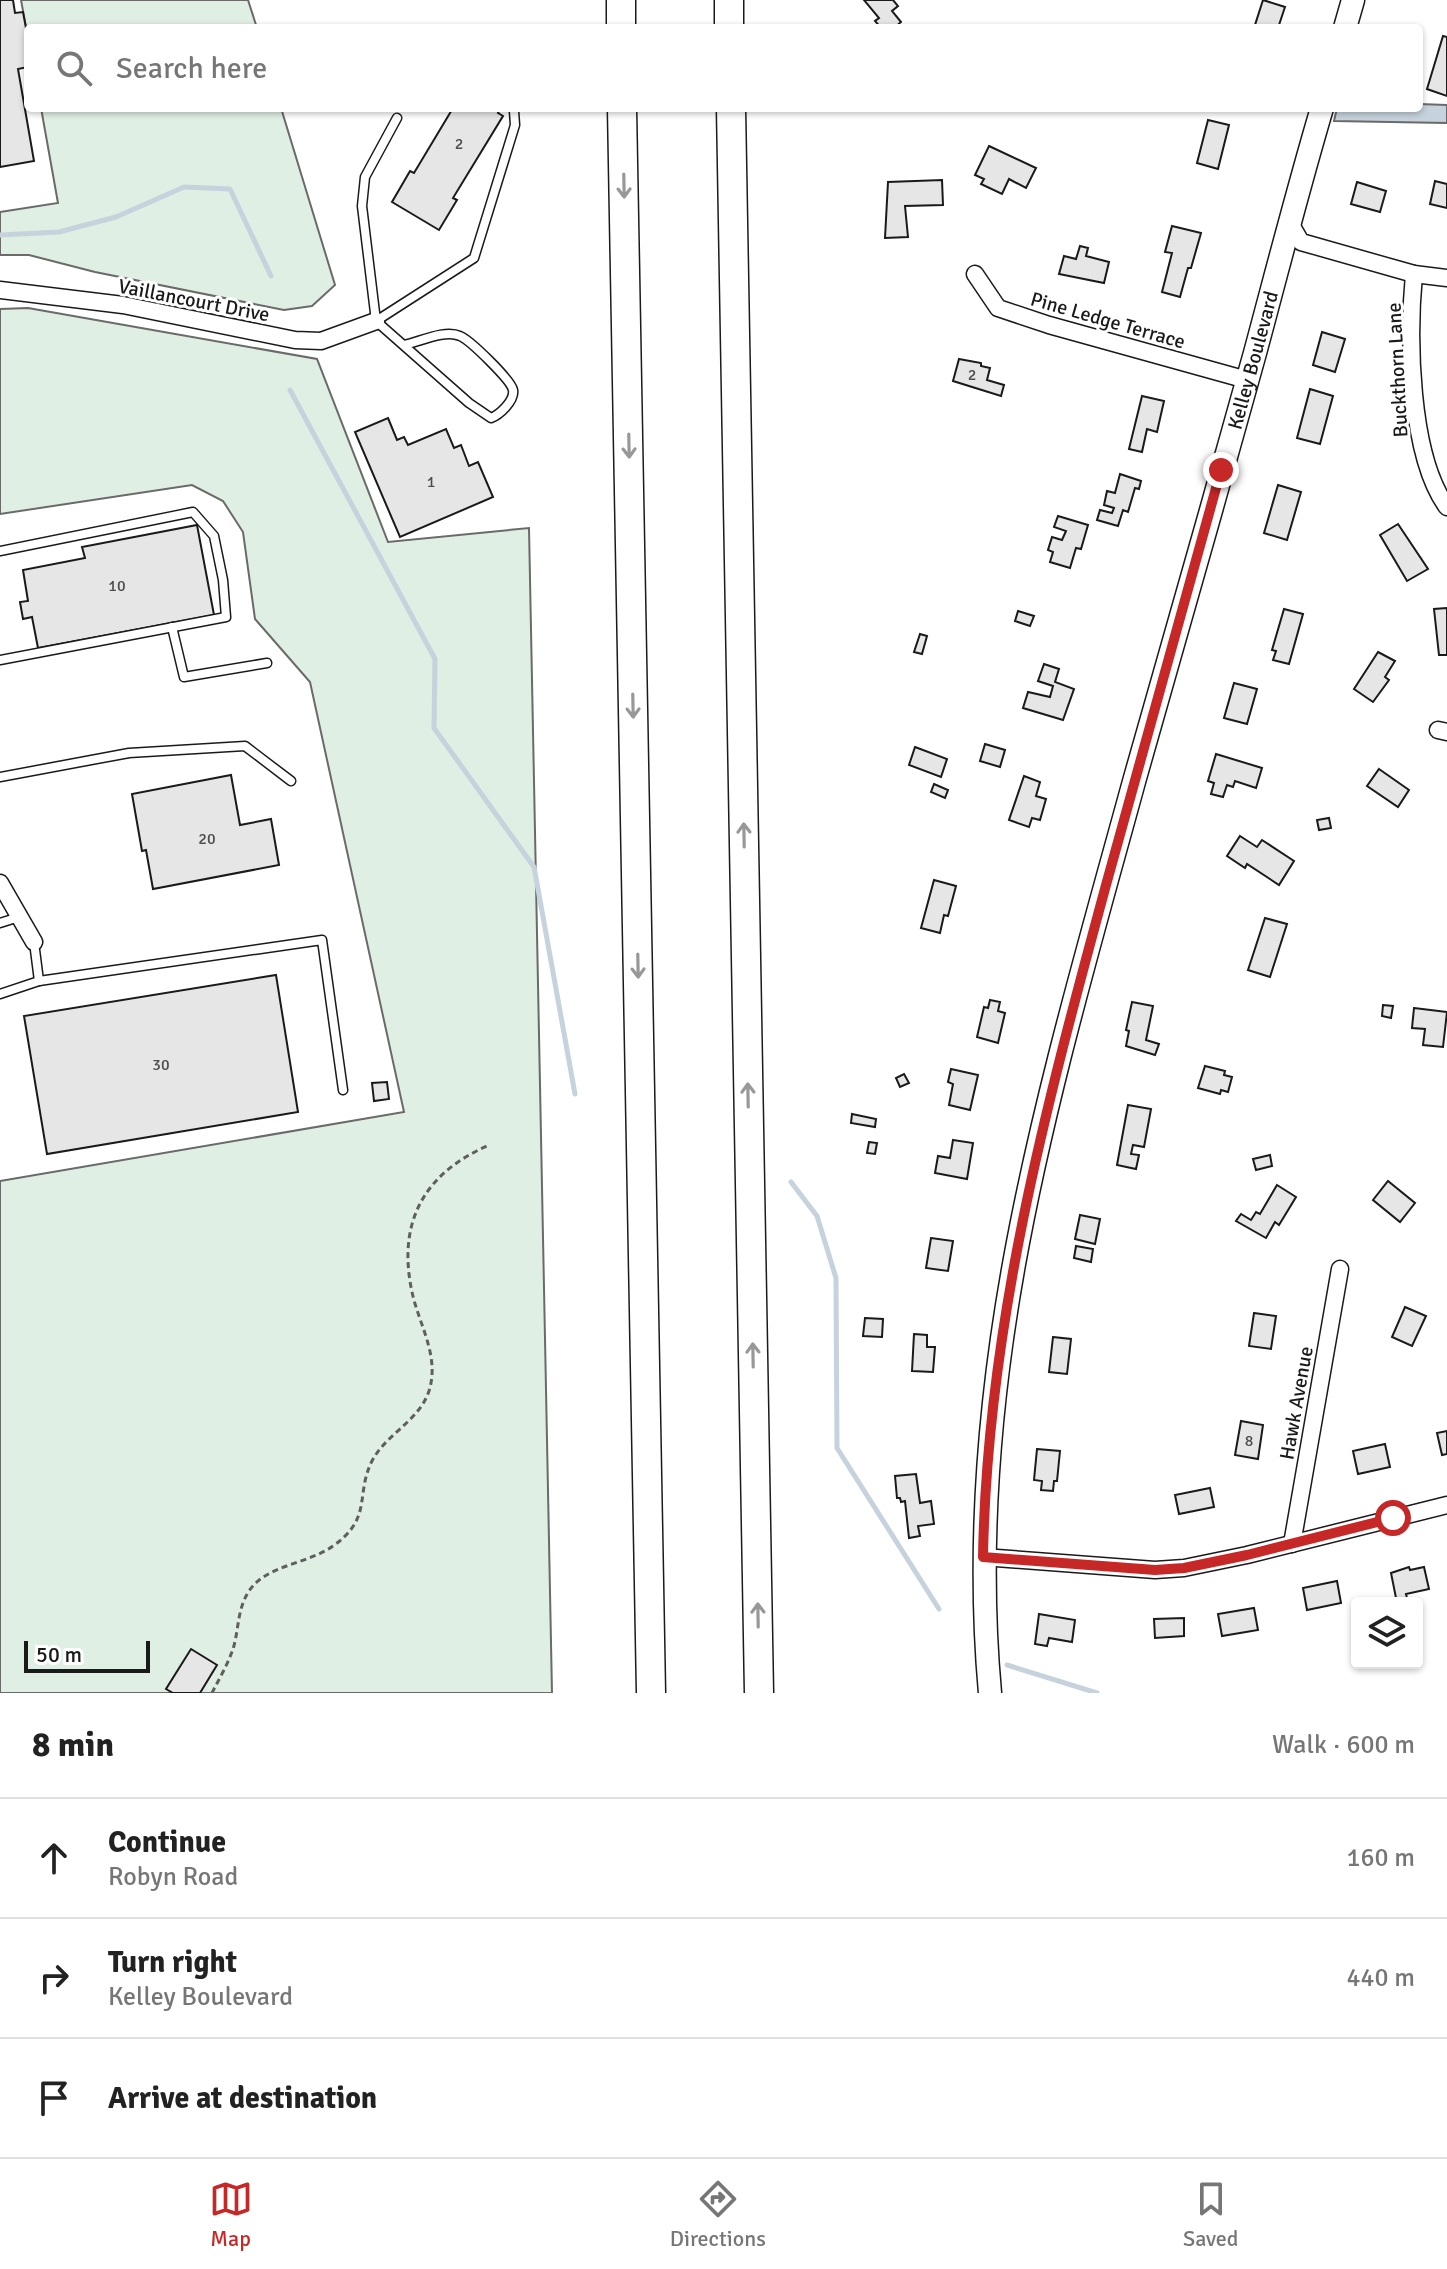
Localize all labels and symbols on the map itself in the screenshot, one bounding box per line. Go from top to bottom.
house number: 2 [455,134,463,154]
one-way arrow [616,172,632,199]
street label: Vaillancourt Drive [116,274,272,327]
street label: Pine Ledge Terrace [1028,286,1188,355]
street label: Kelley Boulevard [1222,288,1284,432]
street label: Buckthorn Lane [1381,302,1414,438]
house number: 2 [968,365,976,385]
one-way arrow [621,432,636,459]
route end [1203,452,1239,488]
house number: 1 [427,472,435,492]
house number: 10 [108,576,126,596]
one-way arrow [626,692,641,719]
one-way arrow [736,822,751,849]
house number: 20 [198,829,216,849]
one-way arrow [630,952,646,979]
house number: 30 [152,1055,170,1075]
one-way arrow [741,1082,756,1109]
one-way arrow [745,1342,761,1369]
street label: Hawk Avenue [1274,1344,1319,1462]
house number: 8 [1245,1431,1253,1451]
route start [1375,1500,1411,1536]
one-way arrow [750,1602,765,1629]
scale bar [24,1637,150,1673]

